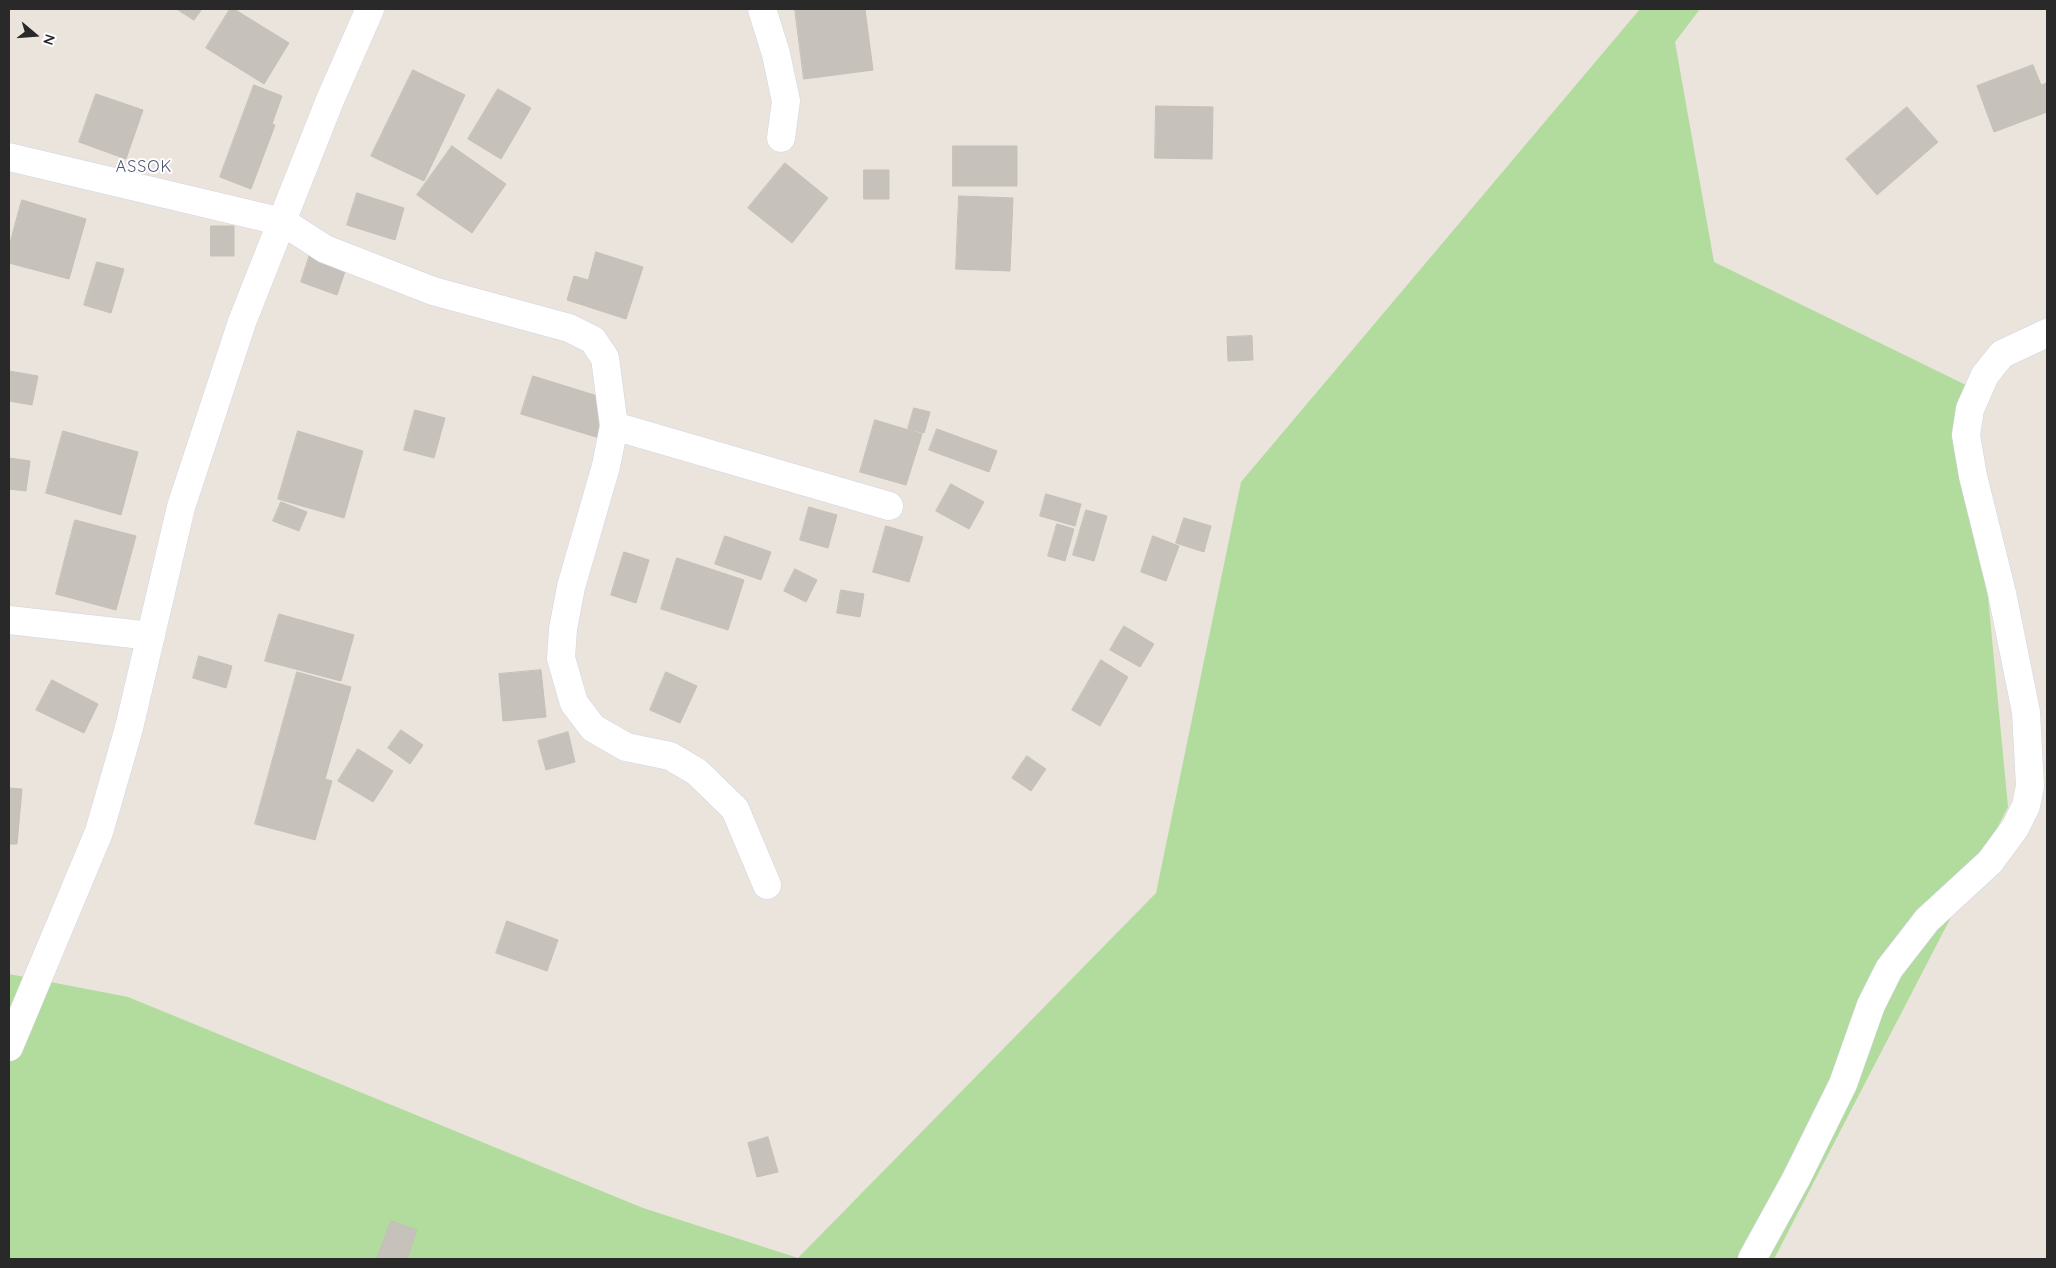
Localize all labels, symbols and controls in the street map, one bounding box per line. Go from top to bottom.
north arrow [10,10,60,60]
text: N [39,32,59,47]
district label: ASSOK [115,157,173,177]

